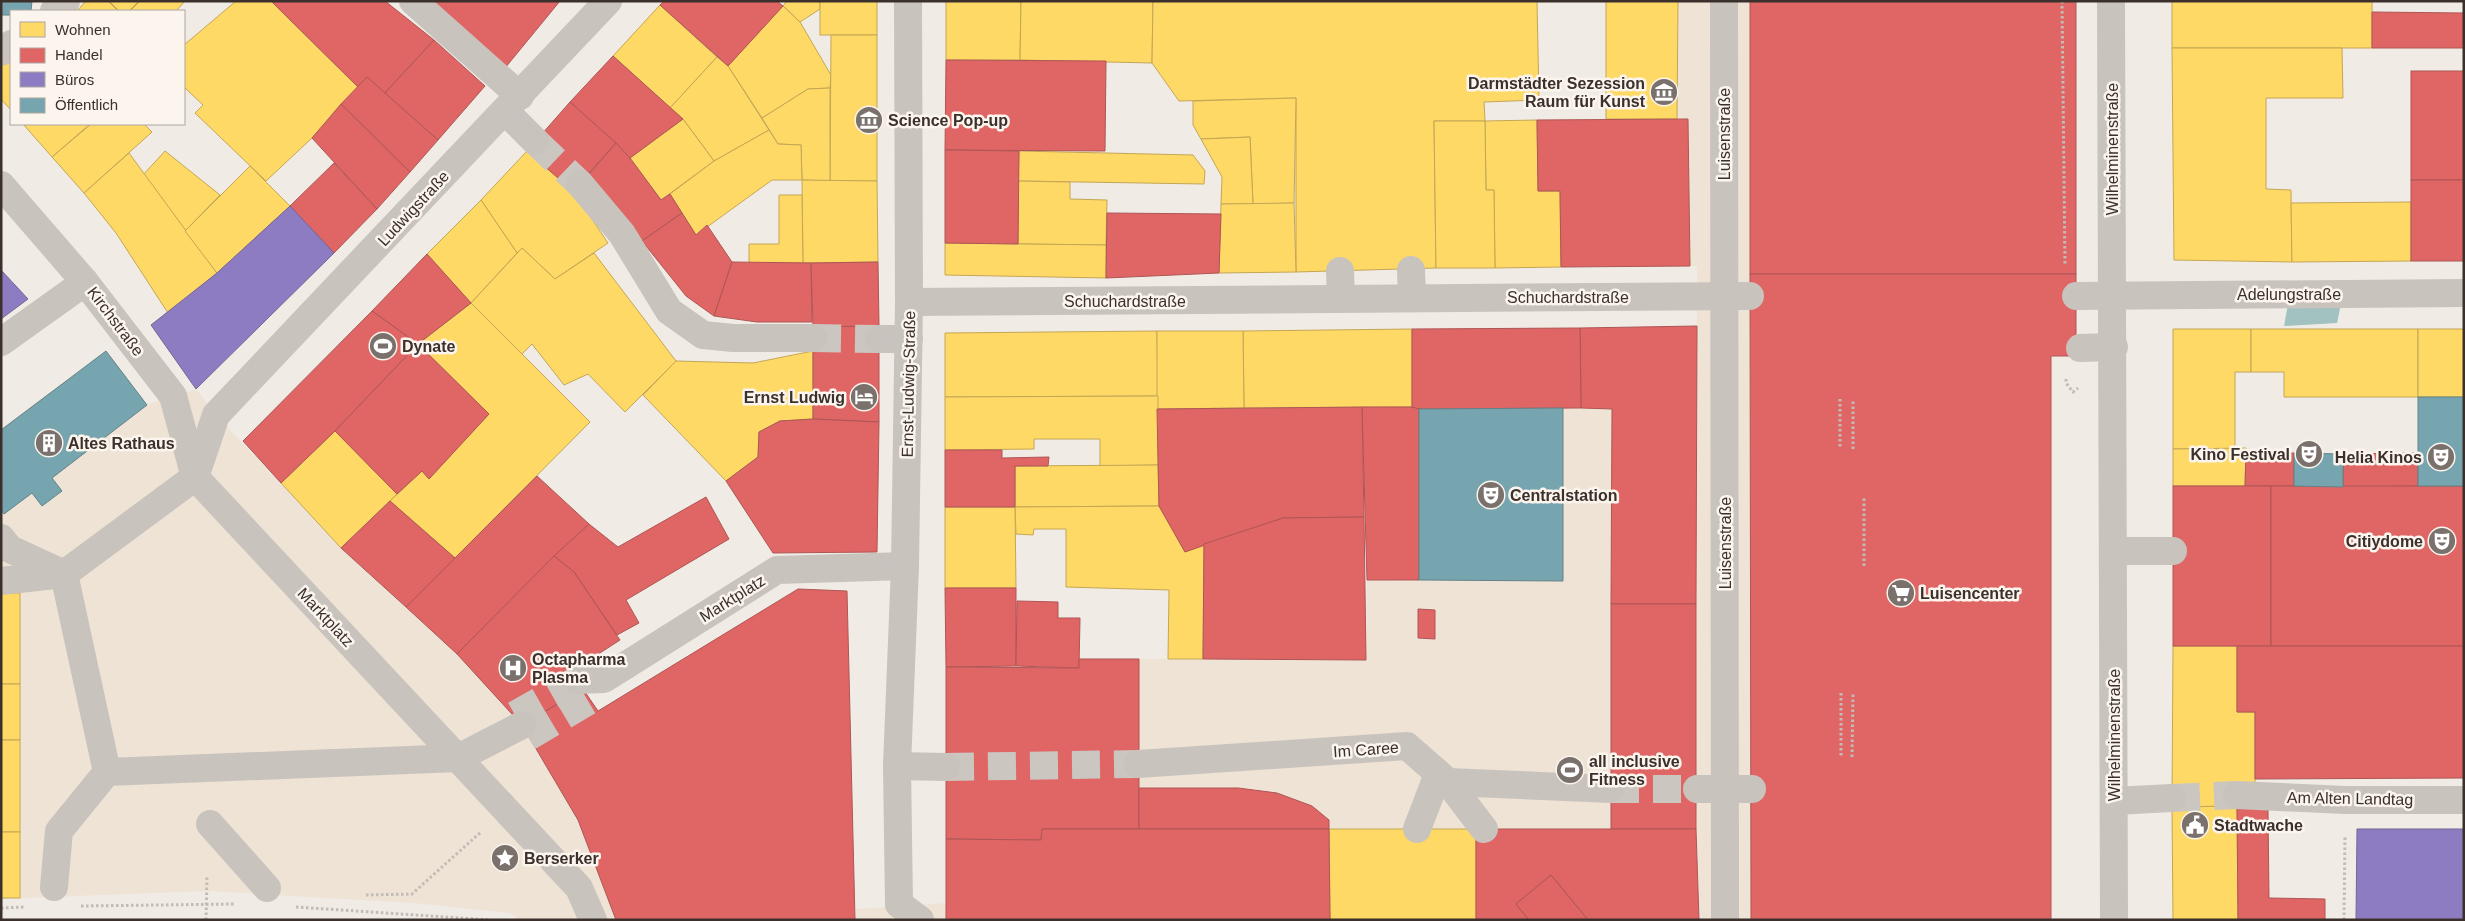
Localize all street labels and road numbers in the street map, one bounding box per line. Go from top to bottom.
street label: Wilhelminenstraße [2104,83,2121,215]
street label: Luisenstraße [1716,88,1733,180]
street label: Ludwigstraße [374,167,452,249]
street label: Kirchstraße [84,284,147,359]
street label: Adelungstraße [2237,286,2341,303]
street label: Schuchardstraße [1507,289,1629,306]
street label: Schuchardstraße [1064,293,1186,310]
street label: Ernst-Ludwig-Straße [899,310,918,458]
street label: Luisenstraße [1717,497,1734,589]
street label: Marktplatz [696,572,768,625]
street label: Marktplatz [294,585,357,650]
street label: Wilhelminenstraße [2106,669,2123,801]
street label: Im Caree [1333,739,1400,760]
street label: Am Alten Landtag [2287,789,2413,808]

